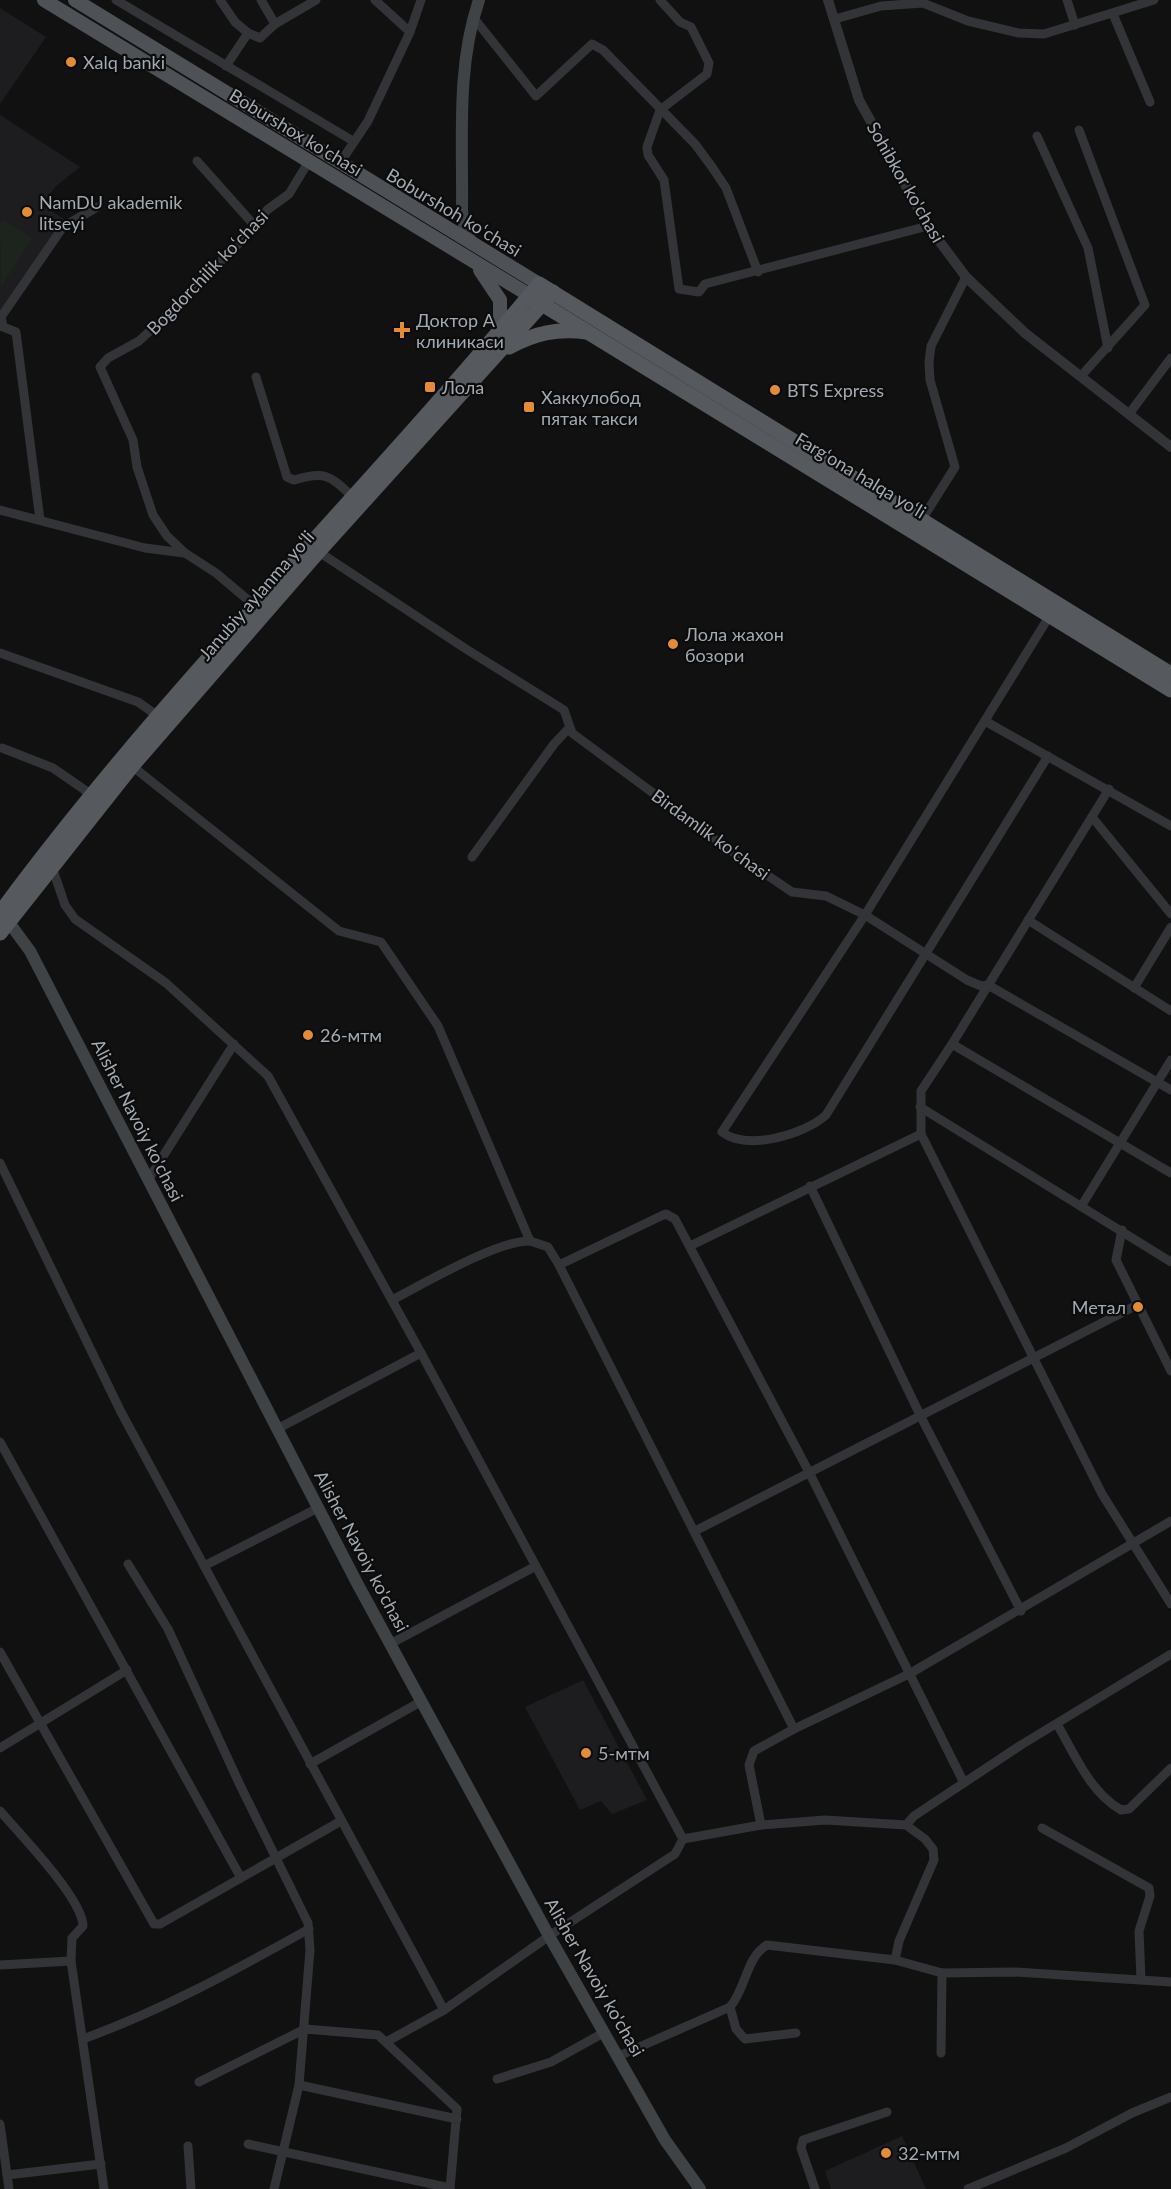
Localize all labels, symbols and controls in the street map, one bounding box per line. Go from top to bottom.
place label: Xalq banki [83,51,165,73]
marker: Xalq banki [64,55,78,69]
street label: Boburshox ko'chasi [226,84,366,180]
street label: Sohibkor ko'chasi [863,118,949,246]
street label: Boburshoh koʻchasi [383,163,525,261]
place label: NamDU akademik litseyi [39,191,183,234]
marker: NamDU akademik litseyi [20,205,34,219]
street label: Bogdorchilik koʻchasi [142,205,272,339]
place label: Доктор А клиникаси [416,309,504,352]
marker: Доктор А клиникаси [393,321,411,339]
place label: Лола [441,376,484,398]
place label: BTS Express [787,379,884,401]
marker: Лола [423,380,437,394]
marker: BTS Express [768,383,782,397]
place label: Хаккулобод пятак такси [541,386,641,429]
marker: Хаккулобод пятак такси [522,400,536,414]
street label: Farg‘ona halqa yo‘li [792,427,930,523]
street label: Janubiy aylanma yoʻli [194,526,318,664]
place label: Лола жахон бозори [684,623,784,666]
marker: Лола жахон бозори [666,637,680,651]
street label: Birdamlik koʻchasi [648,784,774,884]
place label: 26-мтм [320,1024,382,1046]
marker: 26-мтм [301,1028,315,1042]
street label: Alisher Navoiy ko'chasi [87,1035,189,1205]
place label: Метал [1072,1296,1126,1318]
marker: Метал [1131,1300,1145,1314]
street label: Alisher Navoiy ko'chasi [310,1467,414,1635]
place label: 5-мтм [598,1742,650,1764]
marker: 5-мтм [579,1746,593,1760]
street label: Alisher Navoiy ko'chasi [541,1894,649,2060]
place label: 32-мтм [898,2142,960,2164]
marker: 32-мтм [879,2146,893,2160]

